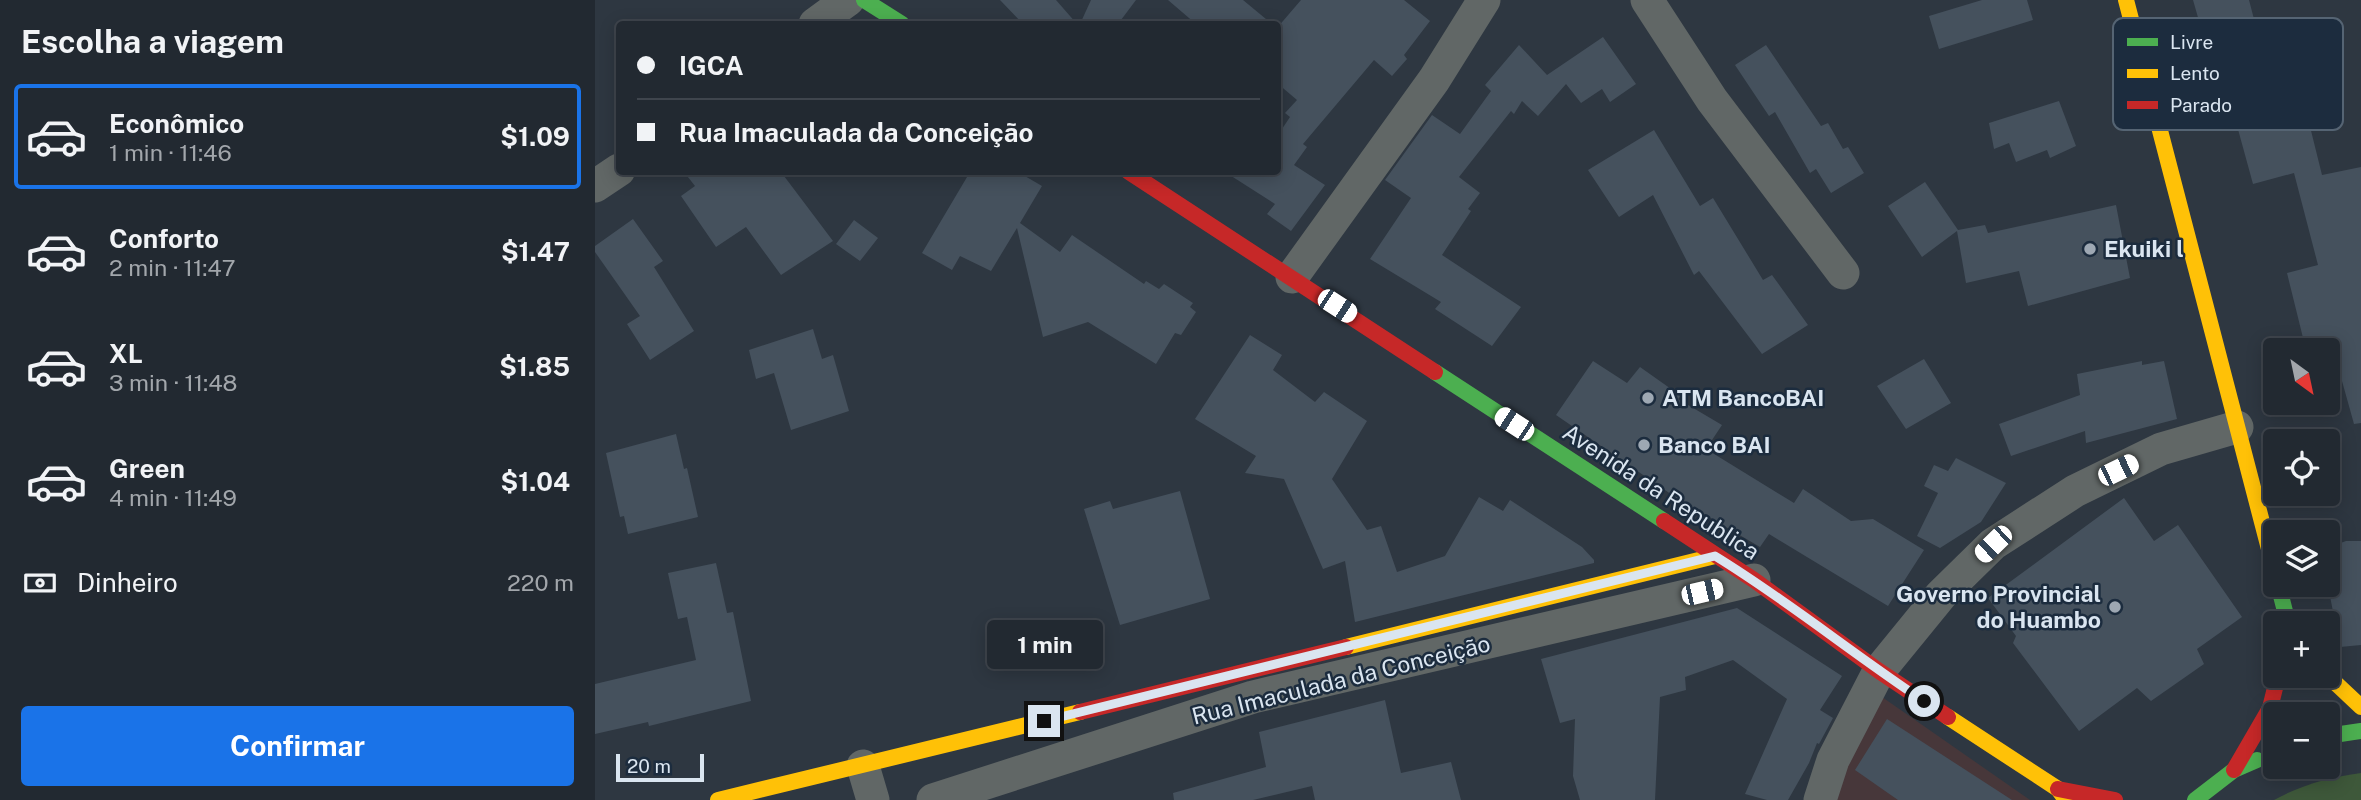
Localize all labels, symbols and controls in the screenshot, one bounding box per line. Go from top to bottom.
legend [2113,18,2343,130]
text: Escolha a viagem [21,23,284,60]
text: Livre [2170,31,2213,53]
text: IGCA [679,50,744,81]
text: Lento [2170,62,2220,84]
text: Parado [2170,94,2232,116]
icon: car [25,105,88,168]
text: Econômico [109,108,244,139]
text: Rua Imaculada da Conceição [679,117,1033,148]
text: $1.09 [500,121,570,152]
text: 1 min · 11:46 [109,139,232,166]
icon: car [25,220,88,283]
text: Conforto [109,223,219,254]
place label: Ekuiki l [2104,235,2184,262]
text: $1.47 [501,236,570,267]
marker: Ekuiki l [2082,241,2098,257]
text: 2 min · 11:47 [109,254,236,281]
car [1314,286,1361,326]
icon: car [25,335,88,398]
text: XL [109,338,143,369]
north arrow [2263,338,2340,415]
map controls [2263,338,2340,779]
text: $1.85 [499,351,570,382]
text: 3 min · 11:48 [109,369,238,396]
place label: ATM BancoBAI [1662,384,1824,411]
marker: ATM BancoBAI [1640,390,1656,406]
car [1491,404,1538,444]
street label: Avenida da Republica [1558,418,1765,565]
button: locate [2263,429,2340,506]
place label: Banco BAI [1658,431,1771,458]
marker: Banco BAI [1636,437,1652,453]
icon: car [25,450,88,513]
car [2095,451,2142,489]
text: Green [109,453,185,484]
text: $1.04 [500,466,570,497]
text: 4 min · 11:49 [109,484,237,511]
button: layers [2263,520,2340,597]
car [1971,522,2016,566]
icon: cash [21,564,59,602]
text: Dinheiro [77,567,178,598]
text: 220 m [507,569,574,596]
car [1680,577,1725,607]
place label: Governo Provincial do Huambo [1896,580,2101,633]
marker: Governo Provincial do Huambo [2107,599,2123,615]
button: + [2263,611,2340,688]
callout: 1 min [986,620,1102,668]
street label: Rua Imaculada da Conceição [1189,629,1493,730]
text: 1 min [1017,631,1073,658]
route start [1908,685,1940,717]
button: − [2263,702,2340,779]
route end [1028,705,1060,737]
button: Confirmar [21,706,574,786]
scale bar [616,751,703,783]
text: 20 m [627,755,671,777]

